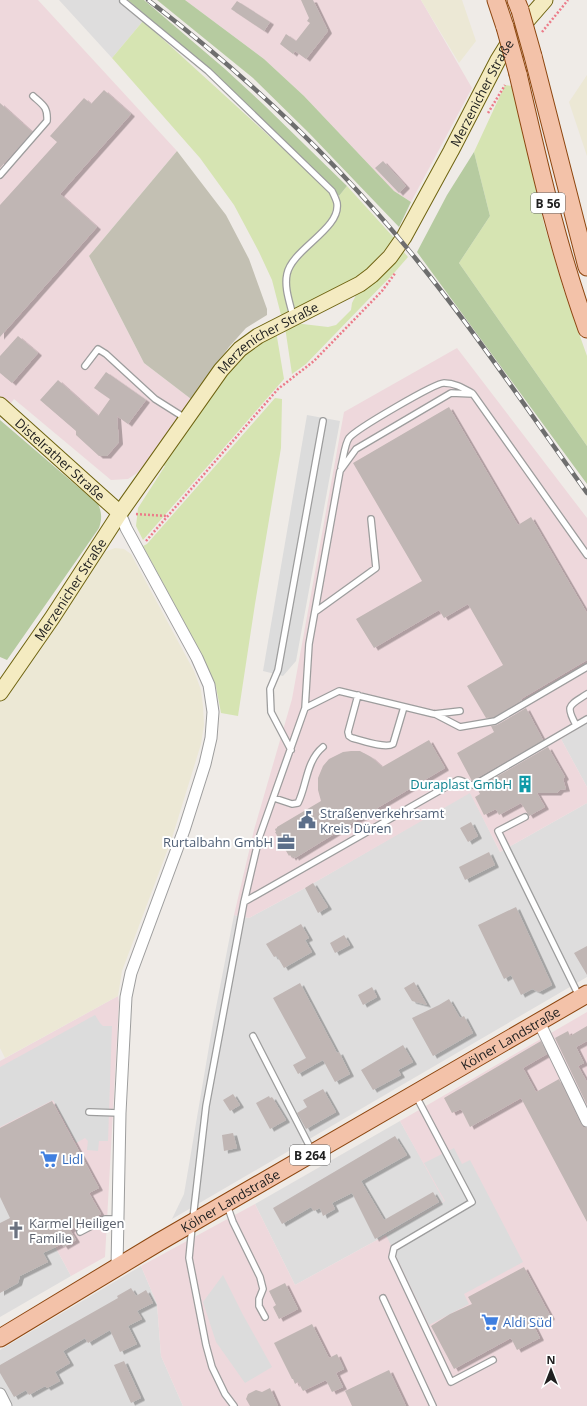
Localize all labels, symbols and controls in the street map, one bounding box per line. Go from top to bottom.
street label: Merzenicher Straße [446,36,518,150]
road number: B 56 [531,193,565,213]
street label: Merzenicher Straße [213,298,321,377]
street label: Distelrather Straße [11,414,109,504]
street label: Merzenicher Straße [30,535,110,644]
building icon: Duraplast GmbH [515,774,535,794]
place label: Duraplast GmbH [410,775,512,793]
place label: Straßenverkehrsamt Kreis Düren [320,804,445,837]
public building icon: Straßenverkehrsamt Kreis Düren [297,810,317,830]
office icon: Rurtalbahn GmbH [276,832,296,852]
place label: Rurtalbahn GmbH [163,833,273,851]
street label: Kölner Landstraße [458,1002,563,1074]
road number: B 264 [290,1145,330,1165]
supermarket icon: Lidl [39,1149,59,1169]
place label: Lidl [62,1150,83,1168]
street label: Kölner Landstraße [177,1165,283,1237]
place label: Karmel Heiligen Familie [29,1214,125,1247]
church icon: Karmel Heiligen Familie [6,1220,26,1240]
supermarket icon: Aldi Süd [480,1312,500,1332]
place label: Aldi Süd [503,1313,552,1331]
north arrow [531,1350,571,1390]
text: N [547,1352,555,1367]

